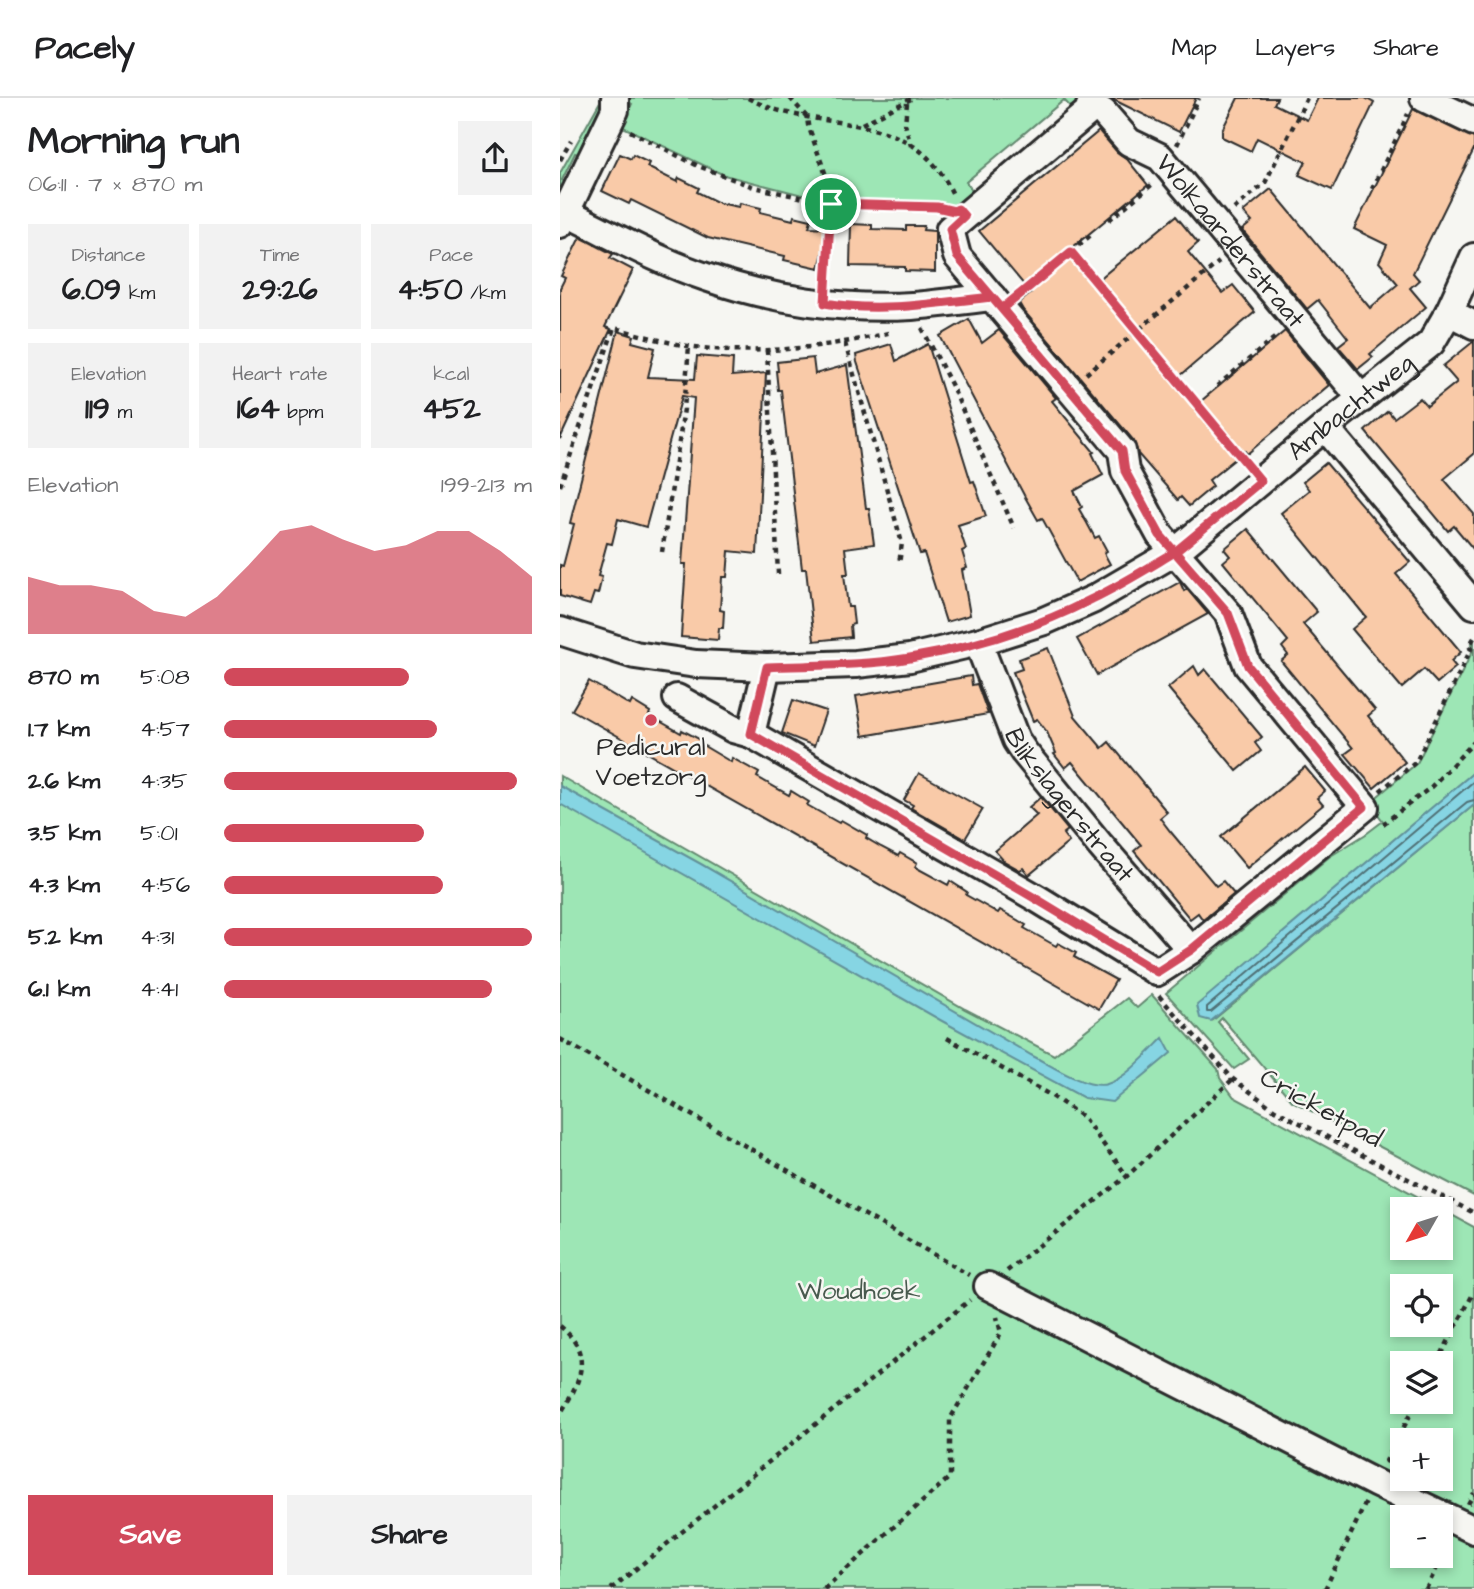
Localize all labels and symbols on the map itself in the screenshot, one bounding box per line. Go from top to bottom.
street label: Wolkaarderstraat [1147,146,1314,336]
pin [801,174,861,234]
street label: Ambachtweg [1280,345,1423,469]
marker: Pedicural Voetzorg [643,712,659,728]
street label: Blikslagerstraat [995,723,1143,891]
place label: Pedicural Voetzorg [596,729,706,797]
street label: Cricketpad [1253,1060,1389,1156]
north arrow [1390,1197,1452,1260]
park label: Woudhoek [797,1273,921,1309]

